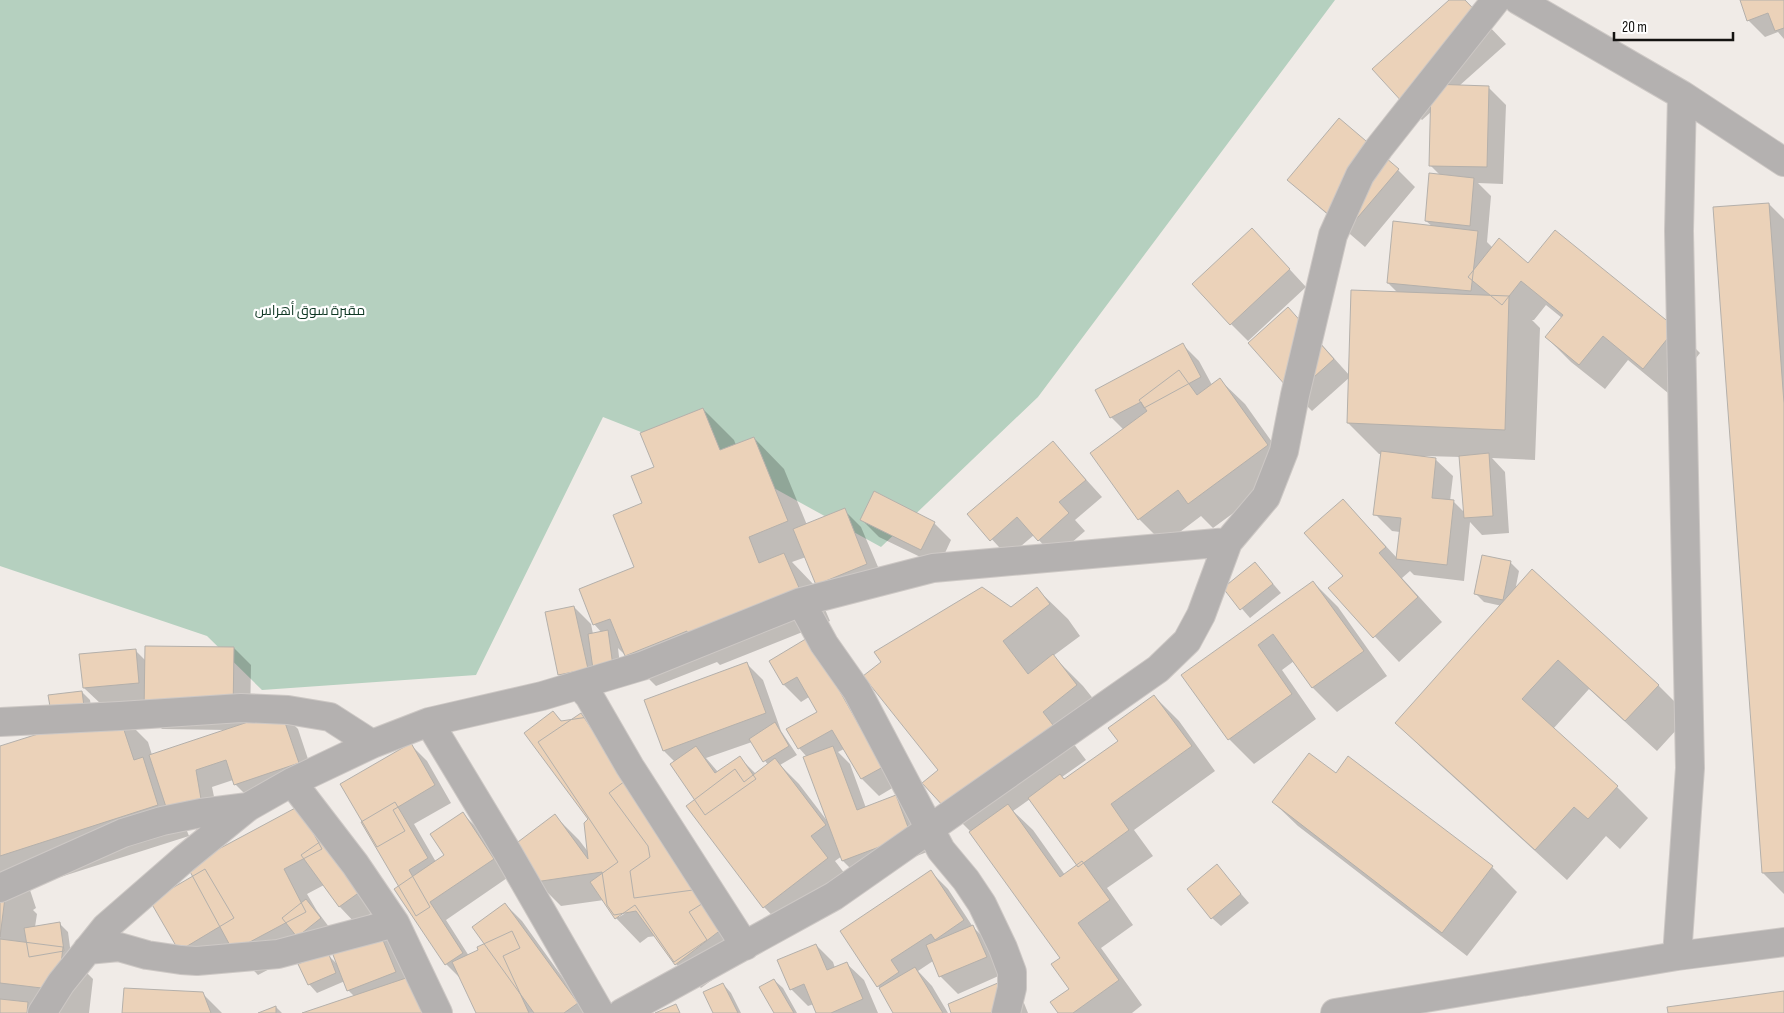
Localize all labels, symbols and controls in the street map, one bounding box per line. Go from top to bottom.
scale bar [1614,10,1733,42]
text: 20 m [1622,18,1647,37]
park label: مقبرة سوق أهراس [255,301,365,319]

